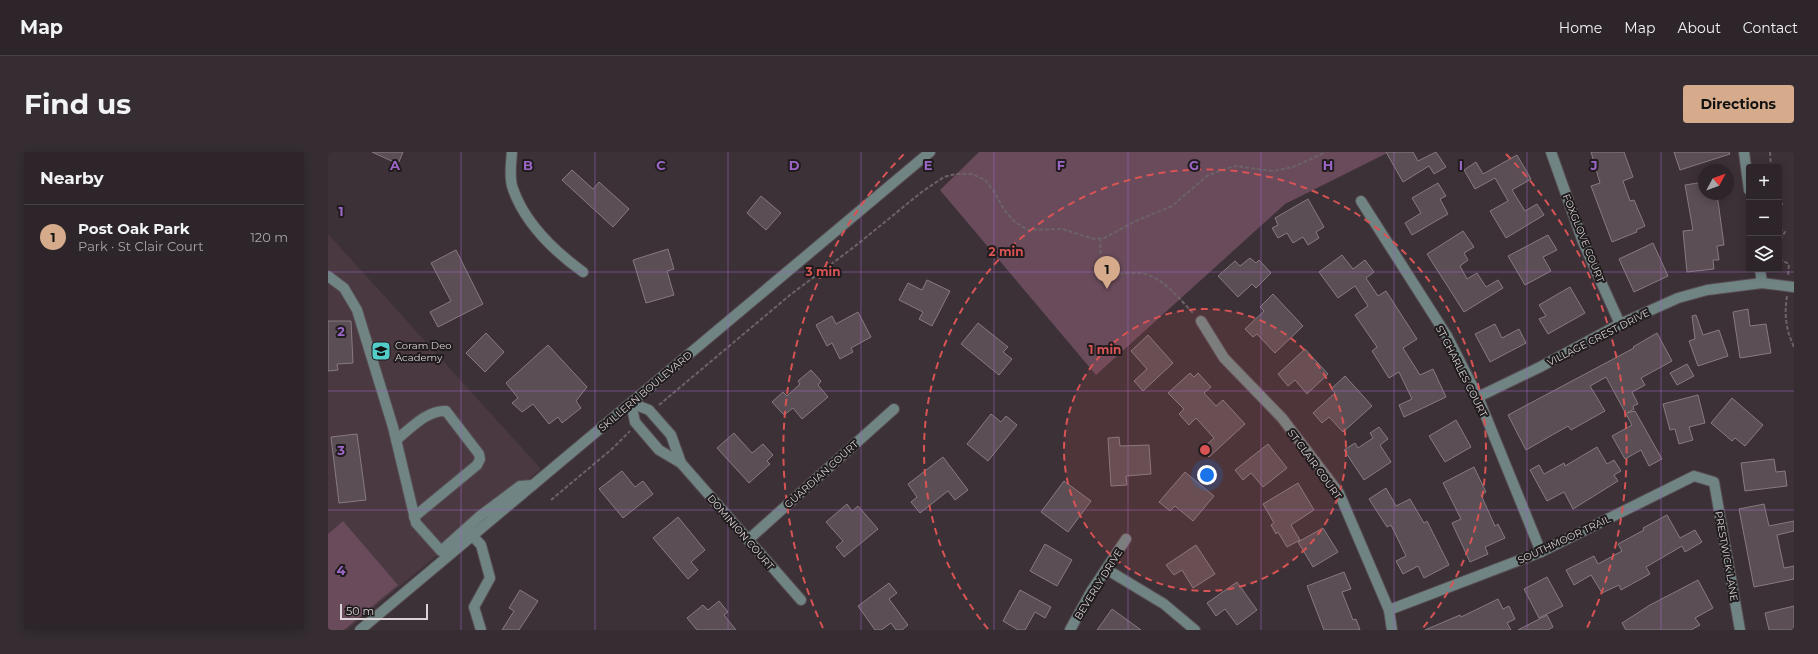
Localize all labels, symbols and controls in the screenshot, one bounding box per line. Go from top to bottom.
text: Map [20,16,63,39]
text: Home [1559,19,1602,37]
text: Map [1624,19,1655,37]
text: About [1677,19,1721,37]
text: Contact [1743,19,1798,37]
button: Directions [1683,85,1794,123]
text: Find us [24,87,131,121]
text: A [389,157,401,173]
text: B [523,157,533,173]
text: C [656,157,666,173]
text: D [789,157,800,173]
text: E [924,157,933,173]
text: F [1057,157,1065,173]
text: G [1189,157,1199,173]
text: H [1323,157,1333,173]
text: I [1459,157,1463,173]
text: J [1589,157,1598,173]
north arrow [1698,164,1734,200]
map controls [1746,164,1782,272]
button: + [1746,164,1782,200]
text: Nearby [40,168,104,188]
street label: FOXGLOVE COURT [1560,192,1607,285]
button: − [1746,200,1782,236]
text: 1 [338,203,344,219]
text: Post Oak Park [78,219,190,238]
text: 1 [50,229,56,245]
text: 120 m [250,229,288,245]
button: layers [1746,236,1782,272]
text: Park · St Clair Court [78,238,203,254]
text: 2 min [989,244,1023,259]
pin: 1 [1094,256,1120,289]
text: 3 min [805,264,841,279]
street label: VILLAGE CREST DRIVE [1545,306,1652,369]
text: 2 [337,323,345,339]
street label: ST CHARLES COURT [1433,323,1490,420]
place label: Coram Deo Academy [395,339,451,364]
school or university icon: Coram Deo Academy [370,340,392,362]
text: 1 min [1089,342,1121,357]
street label: SKILLERN BOULEVARD [596,348,695,434]
street label: ST CLAIR COURT [1285,427,1345,502]
street label: GUARDIAN COURT [782,438,861,511]
text: 3 [336,442,345,458]
centre of rings [1198,443,1212,457]
your location [1197,465,1217,485]
street label: DOMINION COURT [704,492,777,573]
street label: PRESTWICK LANE [1712,510,1741,603]
street label: SOUTHMOOR TRAIL [1516,512,1613,567]
street label: BEVERLY DRIVE [1071,546,1126,622]
text: 4 [337,562,346,578]
scale bar [340,602,428,621]
text: 50 m [346,604,374,618]

